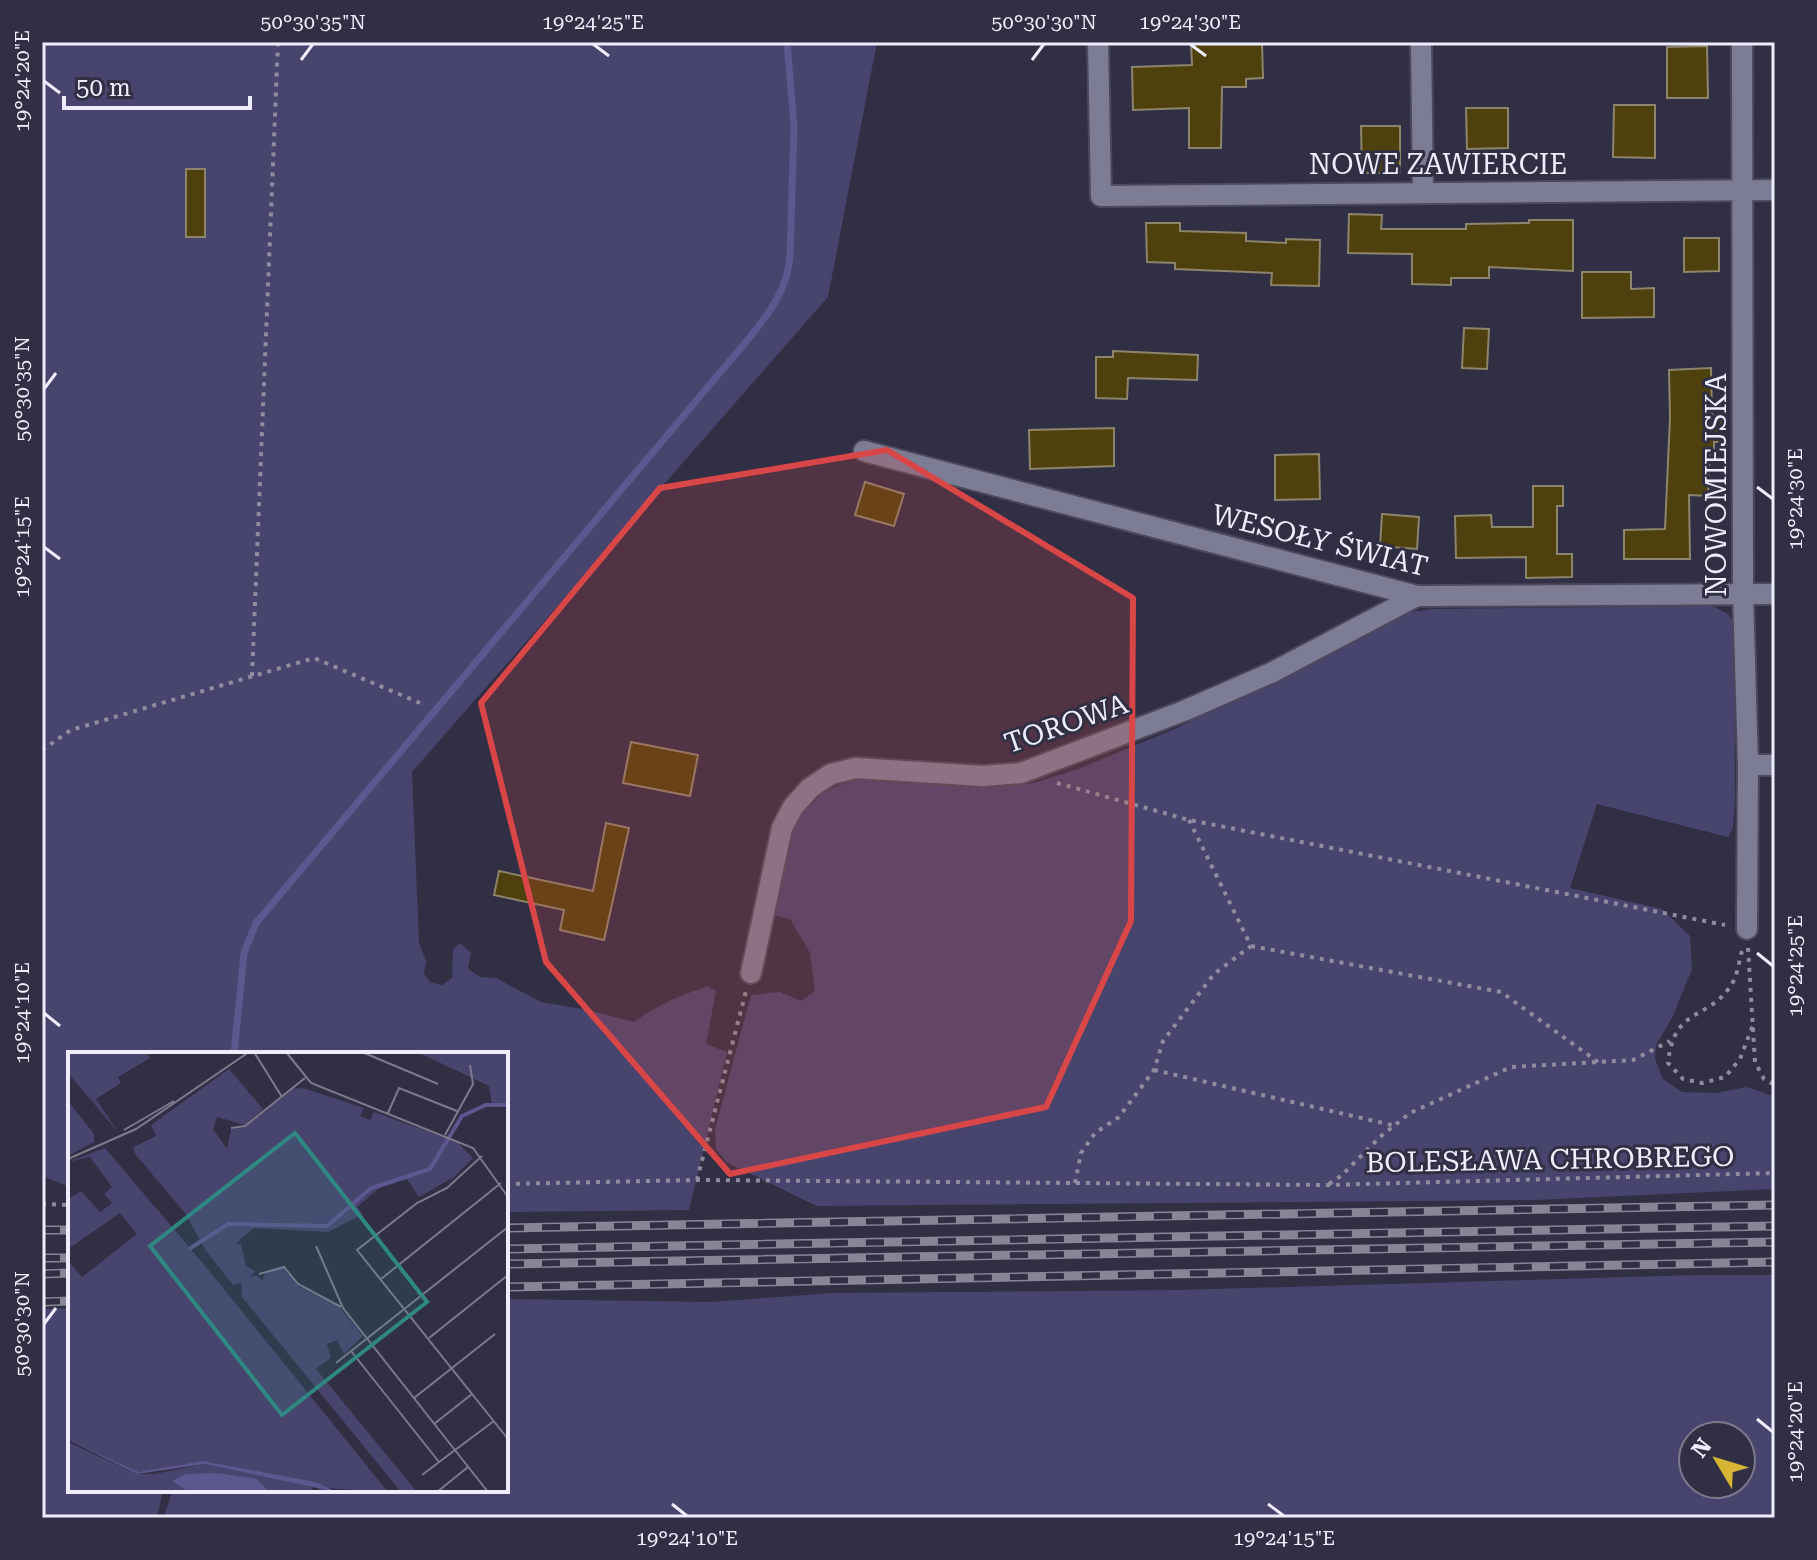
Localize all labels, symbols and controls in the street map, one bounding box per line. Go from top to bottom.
text: 50°30'35"N [260,10,366,34]
text: 19°24'25"E [542,10,644,34]
text: 50°30'30"N [991,10,1097,34]
text: 19°24'30"E [1139,10,1241,34]
text: 19°24'20"E [10,30,34,132]
scale bar [64,60,250,110]
text: 50 m [76,74,131,102]
street label: NOWE ZAWIERCIE [1309,148,1567,181]
text: 50°30'35"N [10,336,34,442]
street label: NOWOMIEJSKA [1700,373,1733,597]
text: 19°24'30"E [1783,448,1807,550]
text: 19°24'15"E [10,496,34,598]
street label: WESOŁY ŚWIAT [1209,497,1431,583]
street label: TOROWA [1000,687,1133,760]
text: 19°24'25"E [1783,915,1807,1017]
text: 19°24'10"E [10,962,34,1064]
inset map [68,1052,508,1492]
street label: BOLESŁAWA CHROBREGO [1365,1140,1735,1179]
text: 50°30'30"N [10,1271,34,1377]
text: 19°24'20"E [1783,1381,1807,1483]
north arrow [1677,1420,1757,1500]
text: N [1687,1434,1717,1462]
text: 19°24'10"E [636,1526,738,1550]
text: 19°24'15"E [1233,1526,1335,1550]

